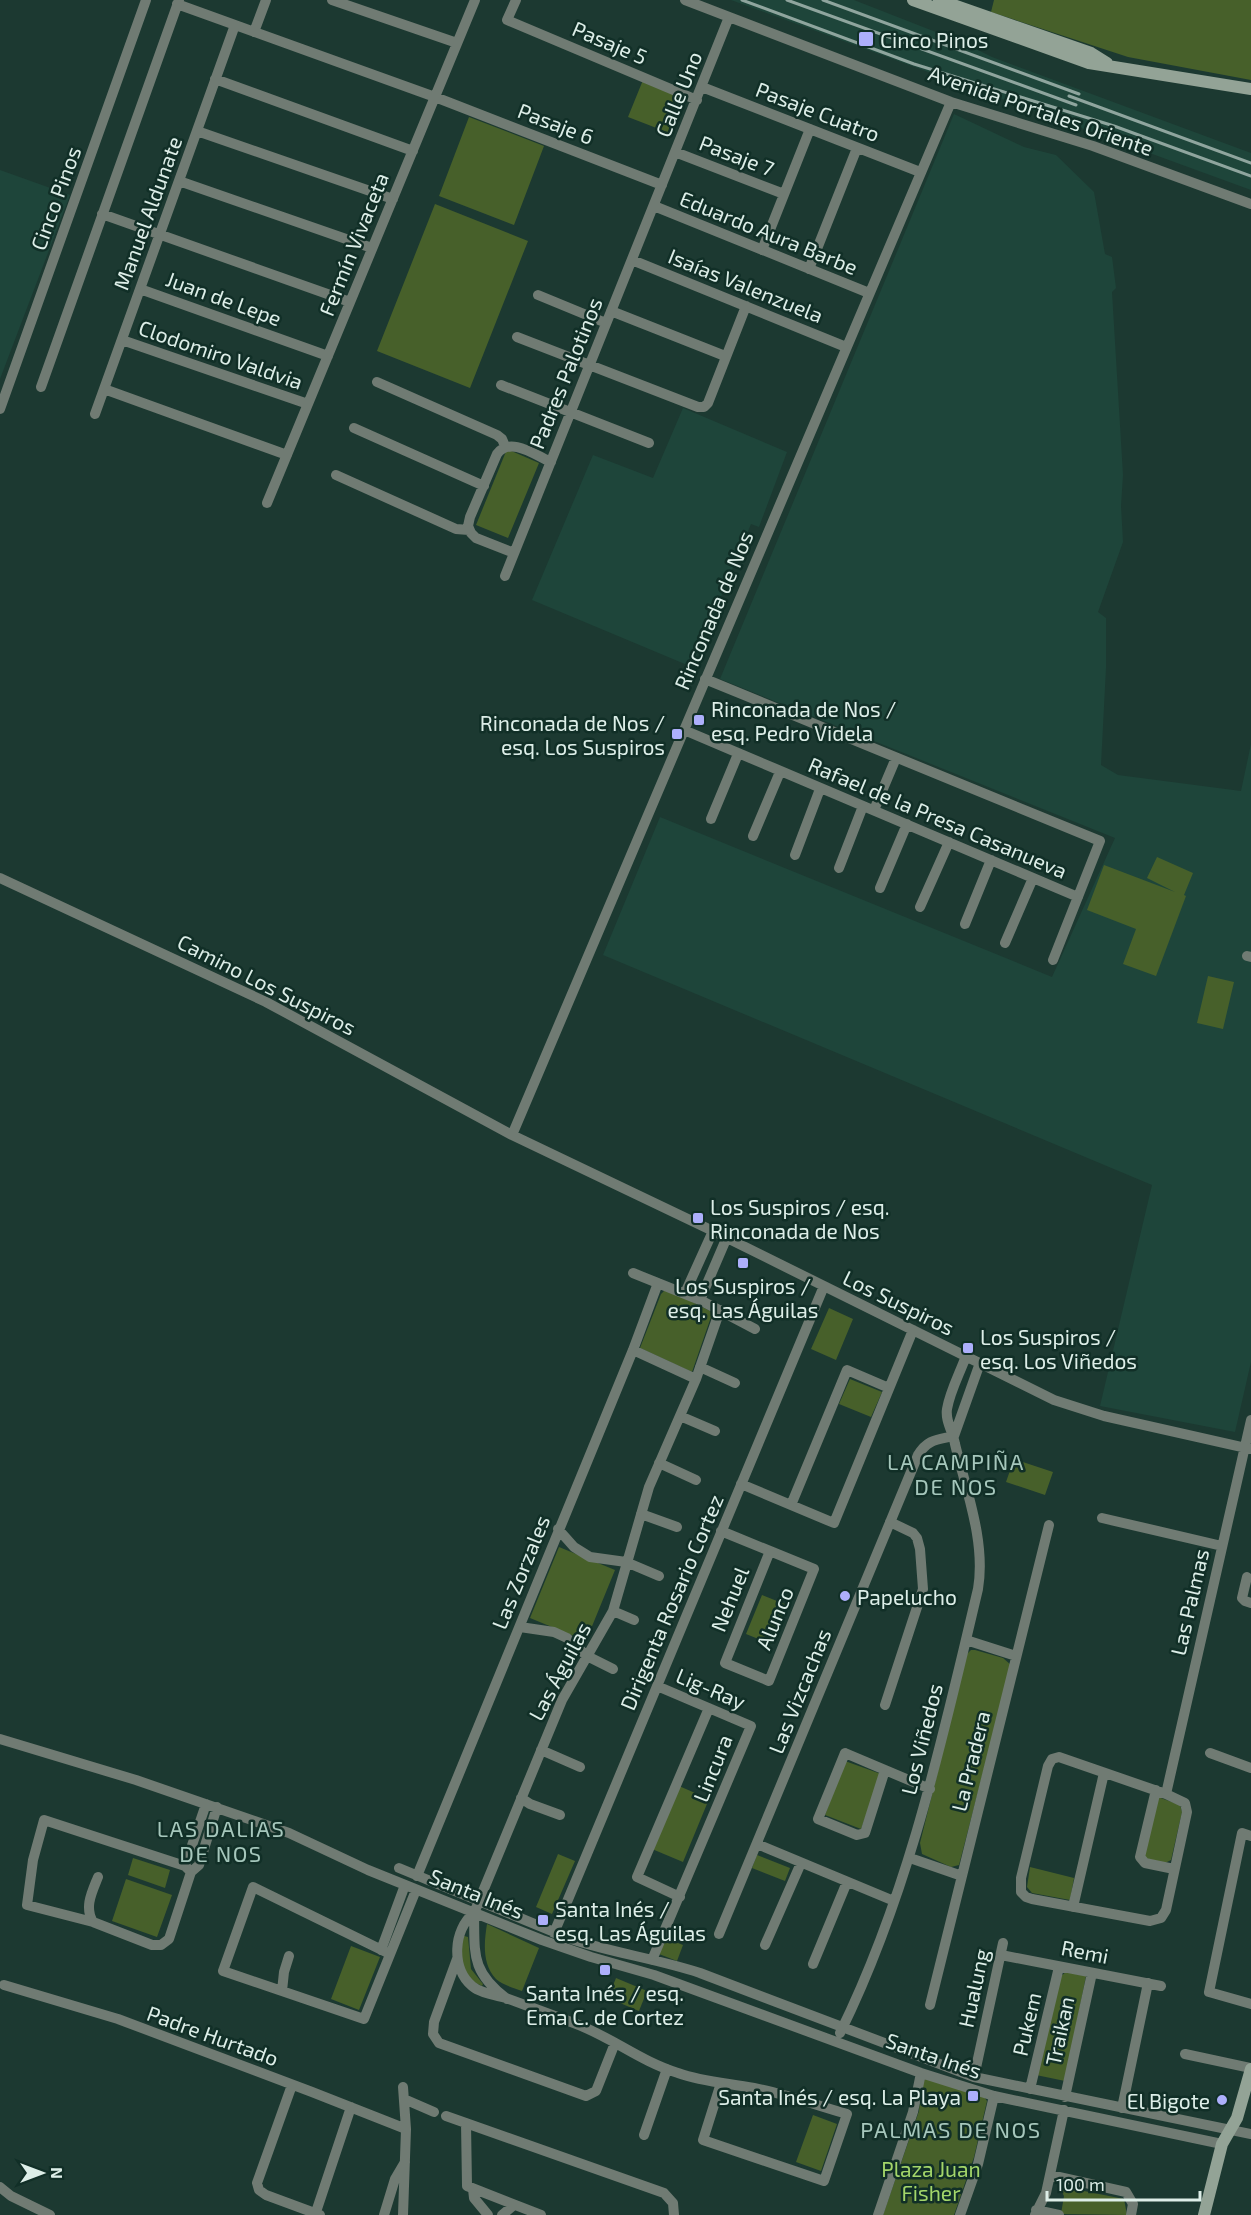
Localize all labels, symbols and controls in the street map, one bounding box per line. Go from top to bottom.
street label: Pasaje 5 [569,15,651,70]
place label: Cinco Pinos [880,27,989,52]
marker: Cinco Pinos [857,30,875,48]
street label: Calle Uno [650,48,706,140]
street label: Avenida Portales Oriente [925,60,1157,160]
street label: Pasaje Cuatro [752,76,884,147]
street label: Pasaje 6 [514,97,597,150]
street label: Pasaje 7 [696,129,778,182]
street label: Manuel Aldunate [108,133,186,293]
street label: Cinco Pinos [25,143,85,253]
street label: Fermín Vivaceta [313,169,393,319]
street label: Eduardo Aura Barbe [676,185,862,279]
street label: Isaías Valenzuela [665,243,827,327]
street label: Juan de Lepe [163,266,285,330]
street label: Padres Palotinos [523,294,607,452]
street label: Clodomiro Valdvia [136,314,306,394]
street label: Rinconada de Nos [668,527,758,693]
place label: Rinconada de Nos / esq. Pedro Videla [711,696,896,745]
place label: Rinconada de Nos / esq. Los Suspiros [480,710,665,759]
marker: Rinconada de Nos / esq. Pedro Videla [692,713,706,727]
marker: Rinconada de Nos / esq. Los Suspiros [670,727,684,741]
street label: Rafael de la Presa Casanueva [805,751,1071,883]
street label: Camino Los Suspiros [174,928,360,1040]
place label: Los Suspiros / esq. Rinconada de Nos [710,1194,890,1243]
marker: Los Suspiros / esq. Rinconada de Nos [691,1211,705,1225]
marker: Los Suspiros / esq. Las Águilas [736,1256,750,1270]
street label: Los Suspiros [839,1264,959,1340]
place label: Los Suspiros / esq. Las Águilas [668,1273,818,1322]
place label: Los Suspiros / esq. Los Viñedos [980,1324,1137,1373]
marker: Los Suspiros / esq. Los Viñedos [961,1341,975,1355]
district label: LA CAMPIÑA DE NOS [887,1448,1025,1499]
street label: Dirigenta Rosario Cortez [614,1490,728,1714]
street label: Las Zorzales [486,1512,554,1632]
street label: Las Palmas [1165,1546,1213,1658]
street label: Nehuel [705,1562,754,1635]
street label: Alunco [750,1583,798,1653]
place label: Papelucho [857,1584,957,1609]
marker: Papelucho [838,1589,852,1603]
street label: Las Águilas [523,1618,595,1724]
street label: Las Vizcachas [763,1625,835,1757]
street label: Lig-Ray [673,1662,749,1714]
street label: Los Viñedos [895,1681,947,1797]
street label: La Pradera [945,1708,995,1814]
street label: Lincura [687,1731,737,1805]
district label: LAS DALIAS DE NOS [157,1815,285,1866]
street label: Santa Inés [426,1863,528,1923]
place label: Santa Inés / esq. Las Águilas [555,1896,706,1945]
marker: Santa Inés / esq. Las Águilas [536,1913,550,1927]
street label: Remi [1059,1934,1111,1968]
street label: Hualung [952,1946,994,2030]
marker: Santa Inés / esq. Ema C. de Cortez [598,1963,612,1977]
place label: Santa Inés / esq. Ema C. de Cortez [526,1980,684,2029]
street label: Pukem [1007,1990,1045,2058]
street label: Traikan [1040,1994,1078,2068]
street label: Padre Hurtado [144,2000,282,2070]
street label: Santa Inés [883,2027,985,2083]
place label: Santa Inés / esq. La Playa [718,2084,961,2109]
place label: El Bigote [1127,2088,1210,2113]
marker: Santa Inés / esq. La Playa [966,2089,980,2103]
marker: El Bigote [1215,2093,1229,2107]
district label: PALMAS DE NOS [860,2116,1042,2142]
north arrow [12,2143,72,2203]
park label: Plaza Juan Fisher [881,2156,981,2205]
scale bar [1047,2164,1200,2202]
text: N [48,2167,67,2179]
text: 100 m [1056,2173,1105,2195]

